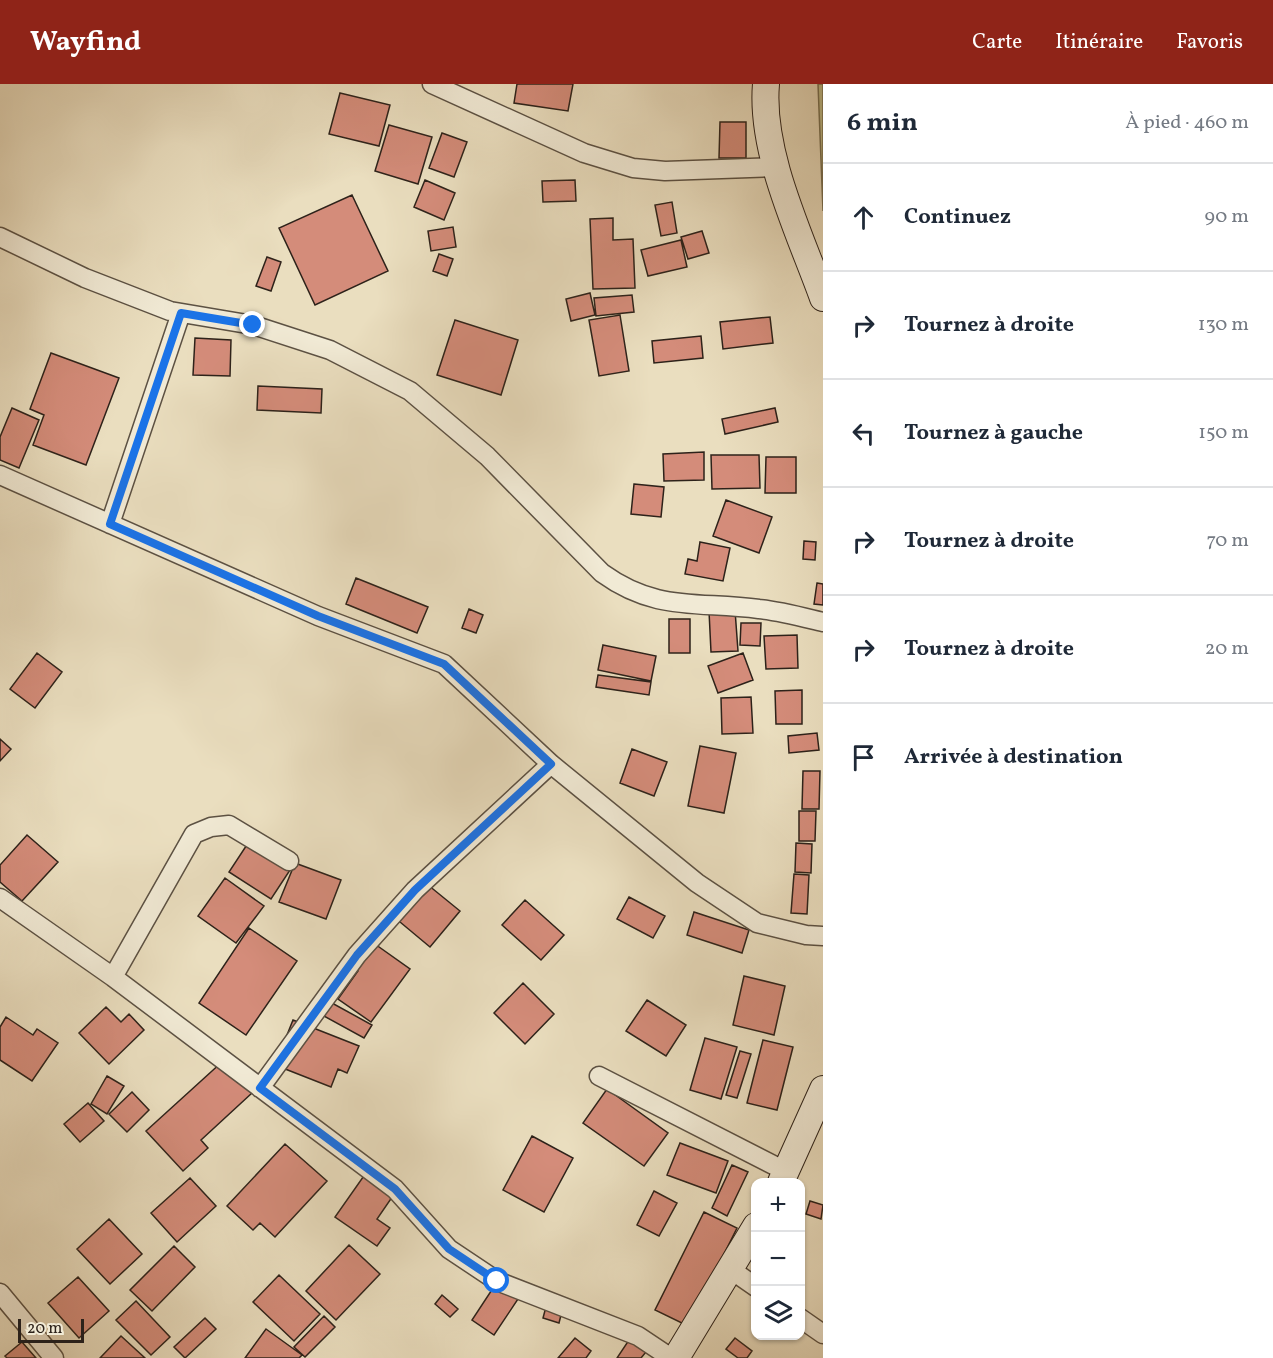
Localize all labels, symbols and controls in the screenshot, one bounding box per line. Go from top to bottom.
text: Wayfind [30,23,141,62]
text: Carte [972,28,1022,57]
text: Itinéraire [1055,28,1143,57]
text: Favoris [1176,28,1243,57]
text: 6 min [847,105,918,141]
text: À pied · 460 m [1125,109,1249,137]
icon: ahead [847,201,880,234]
text: Continuez [904,202,1011,233]
text: 90 m [1205,203,1249,231]
icon: right [847,309,880,342]
text: Tournez à droite [904,310,1074,341]
route end [239,311,265,337]
text: 130 m [1198,311,1249,339]
icon: left [847,417,880,450]
text: Tournez à gauche [904,418,1083,449]
text: 150 m [1198,419,1249,447]
icon: right [847,525,880,558]
text: Tournez à droite [904,526,1074,557]
text: 70 m [1206,527,1249,555]
icon: right [847,633,880,666]
text: Tournez à droite [904,634,1074,665]
text: 20 m [1205,635,1249,663]
icon: arrive [847,741,880,774]
text: Arrivée à destination [904,742,1123,773]
map controls [751,1178,805,1340]
button: + [751,1178,805,1232]
button: − [751,1232,805,1286]
route start [483,1267,509,1293]
button: layers [751,1286,805,1340]
scale bar [18,1316,84,1344]
text: 20 m [27,1318,62,1340]

